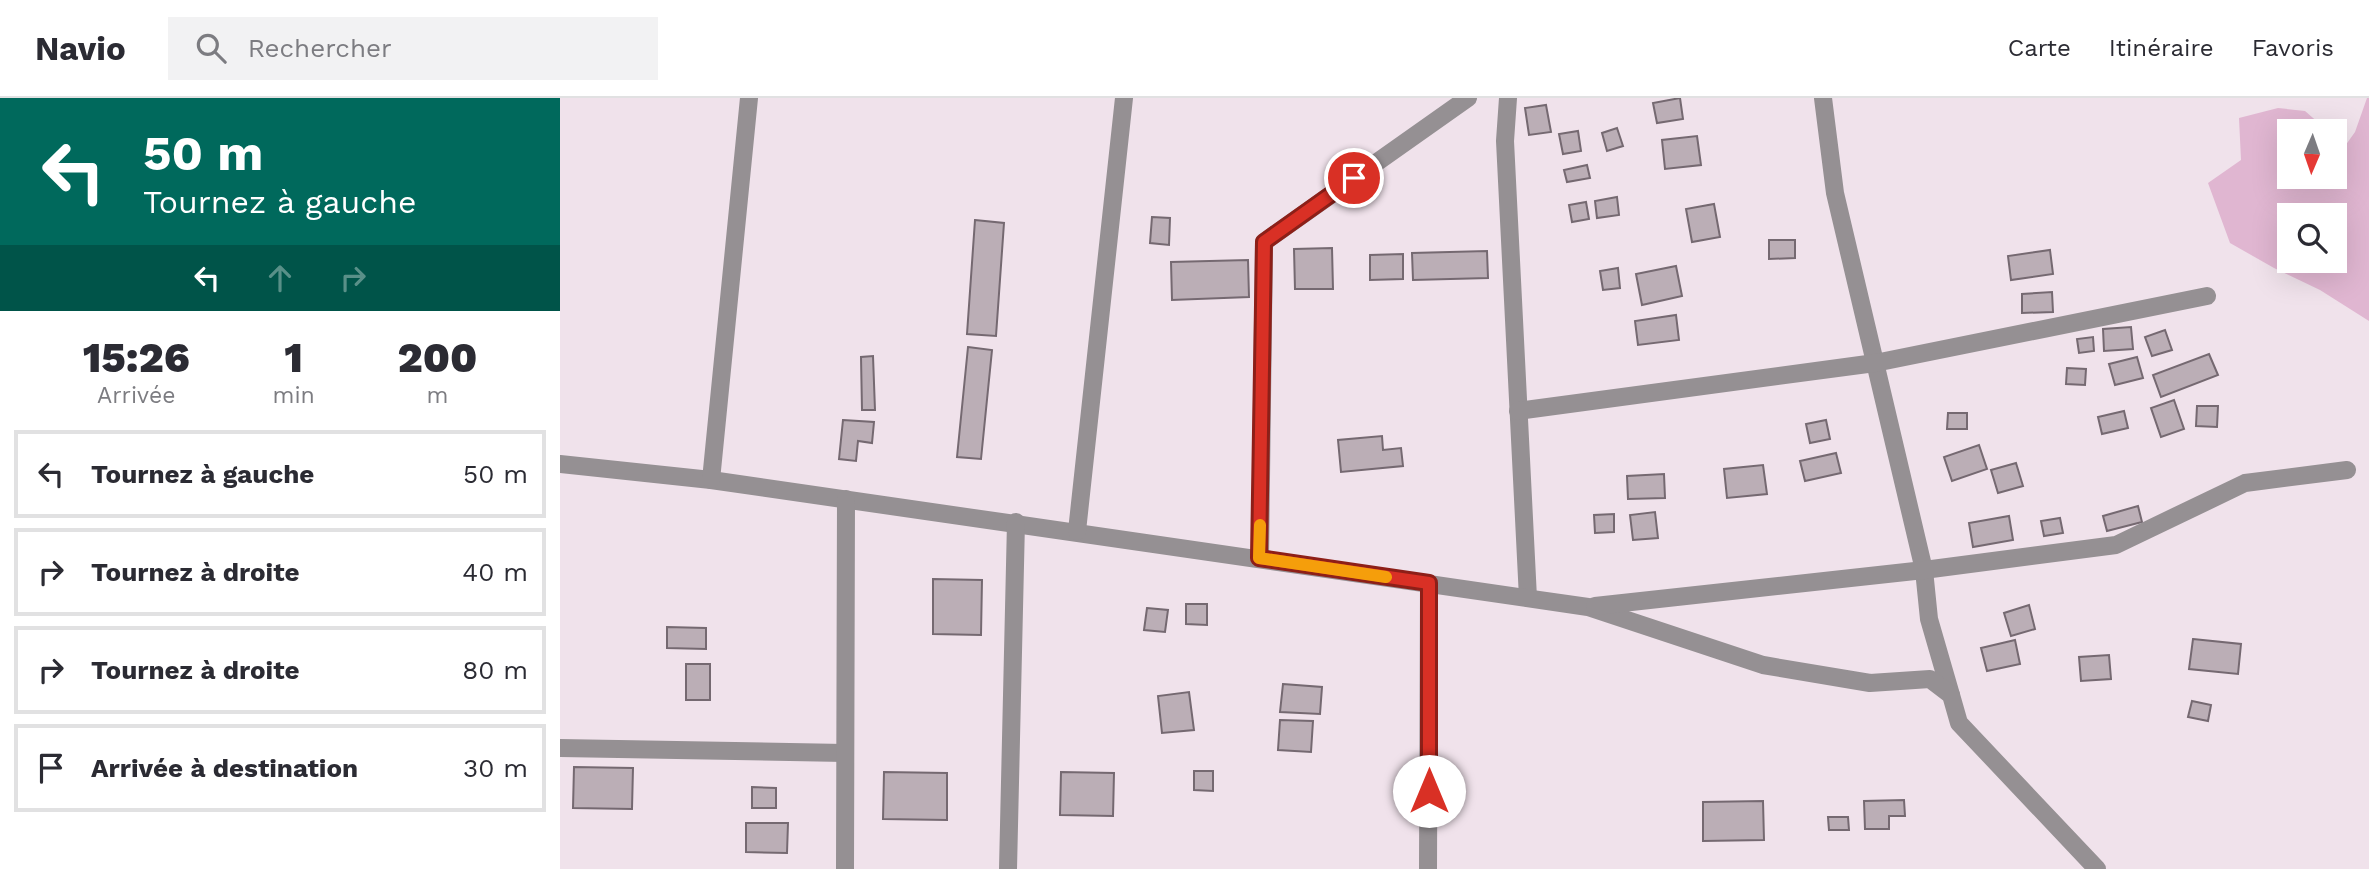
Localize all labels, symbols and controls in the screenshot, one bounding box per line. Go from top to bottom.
search box [168,17,658,80]
text: Navio [35,29,126,68]
icon: search [192,29,230,67]
text: Rechercher [248,33,392,63]
text: Carte [2008,34,2071,62]
text: Itinéraire [2109,34,2214,62]
text: Favoris [2252,34,2334,62]
north arrow [2277,119,2347,189]
map controls [2277,119,2347,273]
text: 50 m [143,124,263,182]
icon: left [28,126,119,217]
pin [1324,148,1384,208]
icon: arrive [1335,159,1373,197]
text: Tournez à gauche [143,183,416,221]
button: search [2277,203,2347,273]
icon: left [188,259,226,297]
icon: ahead [261,259,299,297]
icon: right [334,259,372,297]
text: 15:26 [83,333,190,382]
text: 1 [284,333,303,382]
text: 200 [397,333,477,382]
text: Arrivée [97,382,176,409]
text: min [272,382,315,409]
text: m [426,382,448,409]
icon: left [32,455,70,493]
text: Tournez à gauche [91,459,314,489]
text: 50 m [463,459,528,489]
icon: right [32,553,70,591]
text: Tournez à droite [91,557,300,587]
text: 40 m [462,557,528,587]
icon: right [32,651,70,689]
text: Tournez à droite [91,655,300,685]
text: 80 m [462,655,528,685]
icon: arrive [32,749,70,787]
text: Arrivée à destination [91,753,358,783]
text: 30 m [463,753,528,783]
position arrow [1392,754,1466,828]

